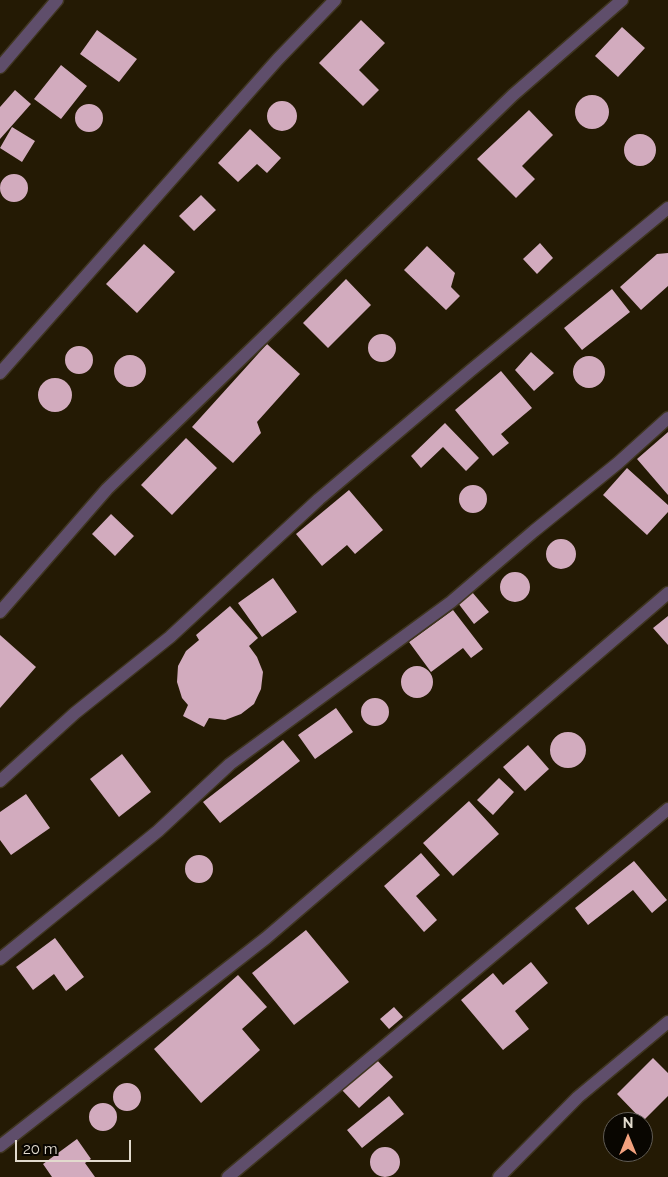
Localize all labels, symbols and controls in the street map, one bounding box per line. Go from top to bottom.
north arrow [603,1112,653,1162]
text: N [623,1115,633,1131]
scale bar [18,1130,134,1162]
text: 20 m [23,1140,58,1158]

